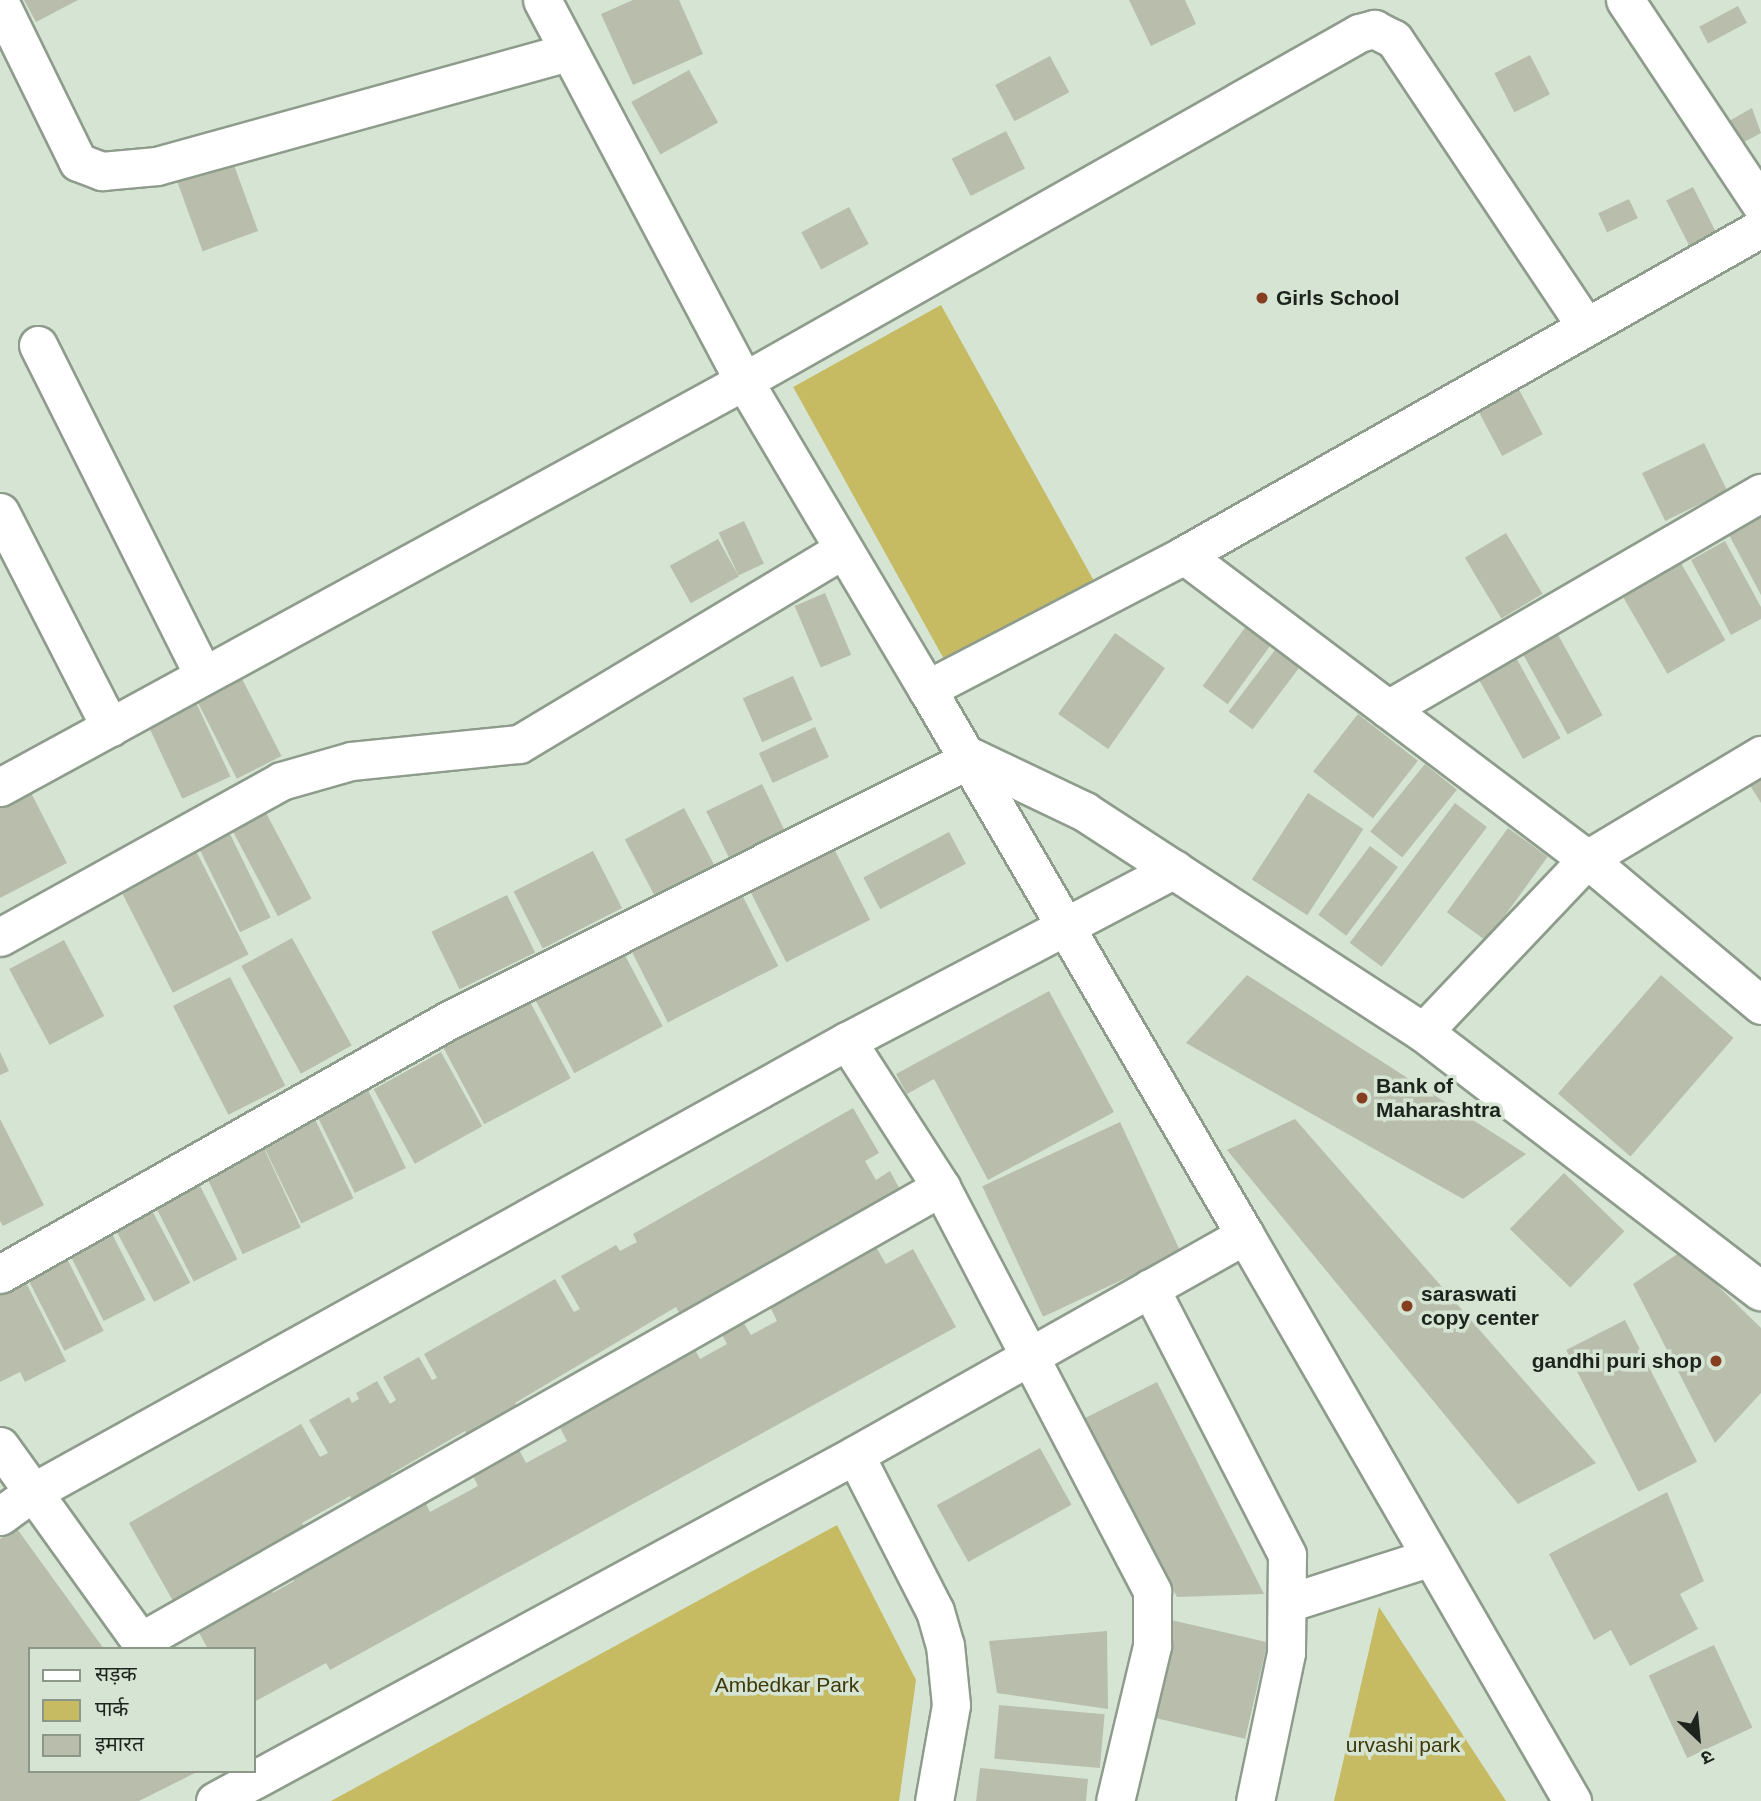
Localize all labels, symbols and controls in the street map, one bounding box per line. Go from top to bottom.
place label: Girls School [1276,285,1400,311]
marker: Girls School [1254,290,1270,306]
place label: Bank of Maharashtra [1376,1073,1501,1123]
marker: Bank of Maharashtra [1354,1090,1370,1106]
place label: saraswati copy center [1421,1281,1539,1331]
marker: saraswati copy center [1399,1298,1415,1314]
place label: gandhi puri shop [1532,1348,1702,1374]
marker: gandhi puri shop [1708,1353,1724,1369]
legend [28,1647,256,1773]
text: सड़क [95,1662,137,1685]
park label: Ambedkar Park [715,1672,859,1698]
text: पार्क [95,1697,129,1720]
north arrow [1663,1703,1733,1773]
text: इमारत [95,1732,144,1755]
park label: urvashi park [1346,1732,1460,1758]
text: उ [1698,1745,1717,1769]

